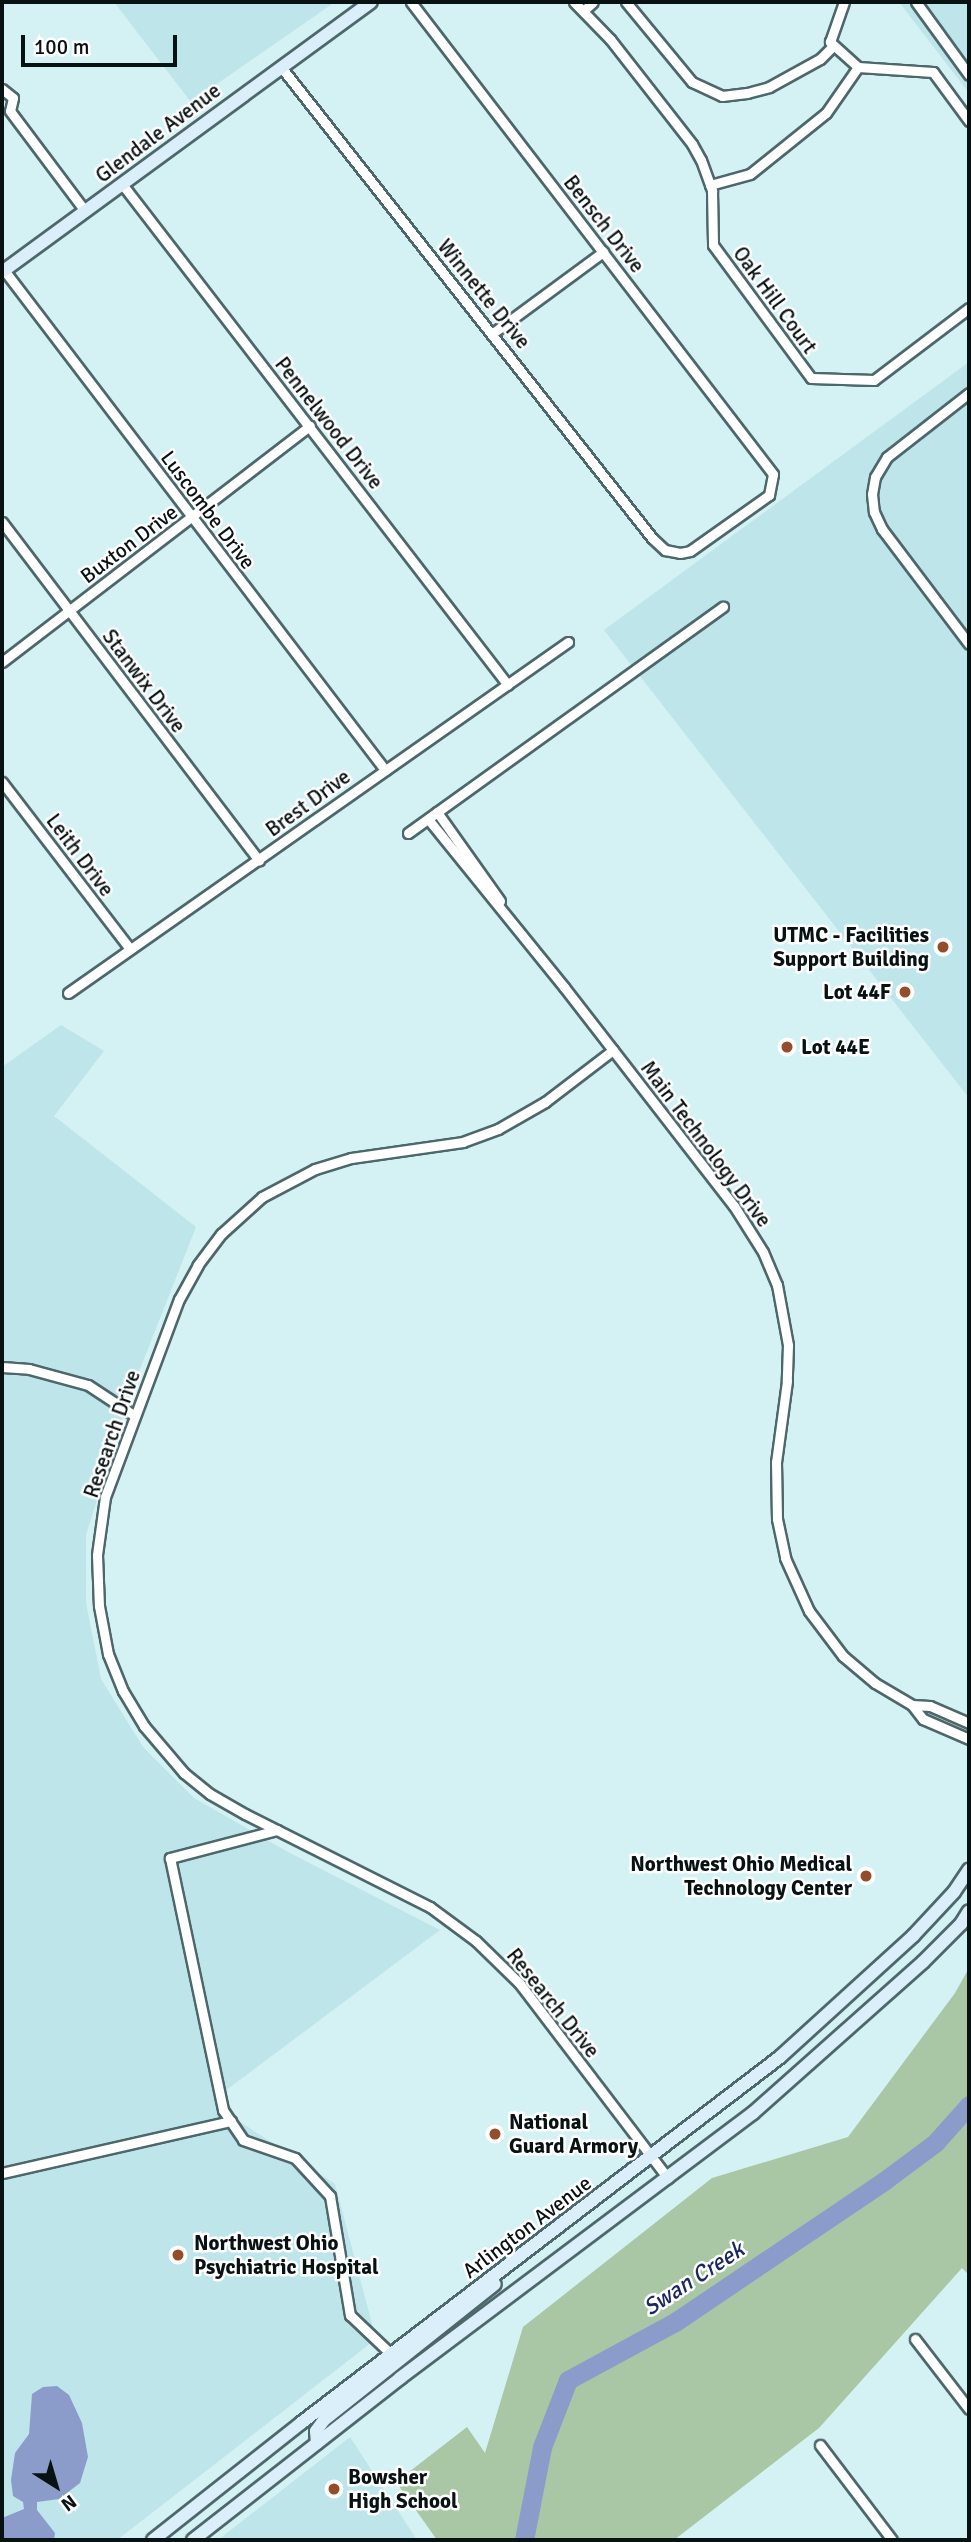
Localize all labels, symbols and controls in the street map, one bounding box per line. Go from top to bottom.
scale bar [24,21,180,65]
text: 100 m [34,34,89,60]
street label: Glendale Avenue [91,78,225,188]
street label: Bensch Drive [558,170,650,278]
street label: Winnette Drive [432,234,536,354]
street label: Oak Hill Court [728,241,822,359]
street label: Pennelwood Drive [270,352,388,494]
street label: Luscombe Drive [155,446,261,574]
street label: Buxton Drive [75,499,183,589]
street label: Stanwix Drive [97,624,191,738]
street label: Brest Drive [261,764,355,842]
street label: Leith Drive [41,809,119,901]
place label: UTMC - Facilities Support Building [773,922,929,972]
marker: UTMC - Facilities Support Building [935,939,951,955]
place label: Lot 44F [823,979,891,1005]
marker: Lot 44F [897,984,913,1000]
place label: Lot 44E [801,1034,870,1060]
marker: Lot 44E [779,1039,795,1055]
street label: Main Technology Drive [635,1056,777,1232]
street label: Research Drive [78,1367,146,1501]
place label: Northwest Ohio Medical Technology Center [630,1851,852,1901]
marker: Northwest Ohio Medical Technology Center [858,1868,874,1884]
street label: Research Drive [501,1943,605,2063]
place label: National Guard Armory [509,2109,638,2159]
marker: National Guard Armory [487,2126,503,2142]
street label: Arlington Avenue [458,2170,596,2284]
place label: Northwest Ohio Psychiatric Hospital [194,2230,379,2280]
water label: Swan Creek [638,2236,750,2322]
marker: Northwest Ohio Psychiatric Hospital [168,2245,188,2265]
north arrow [21,2451,91,2521]
place label: Bowsher High School [348,2464,458,2514]
marker: Bowsher High School [326,2481,342,2497]
text: N [56,2489,81,2516]

